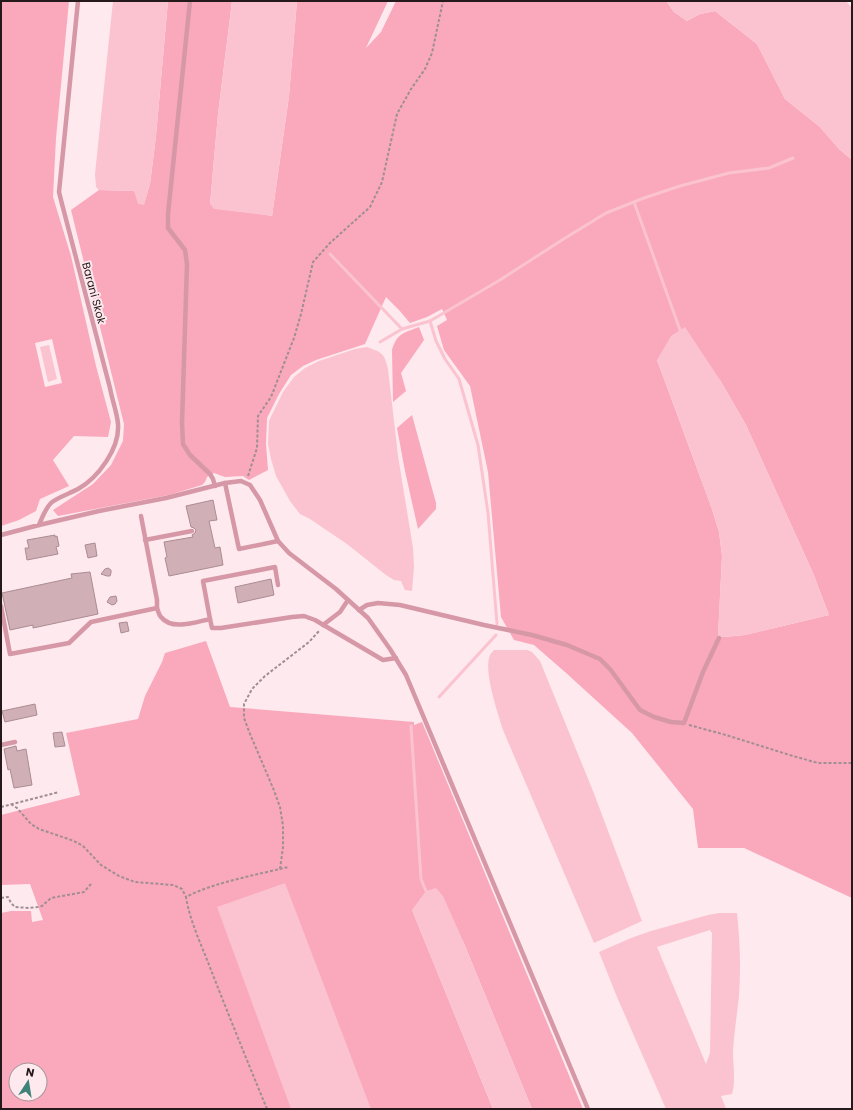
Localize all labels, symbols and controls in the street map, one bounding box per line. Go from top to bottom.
street label: Barani Skok [78,260,110,326]
north arrow [8,1062,48,1102]
text: N [24,1064,36,1081]

